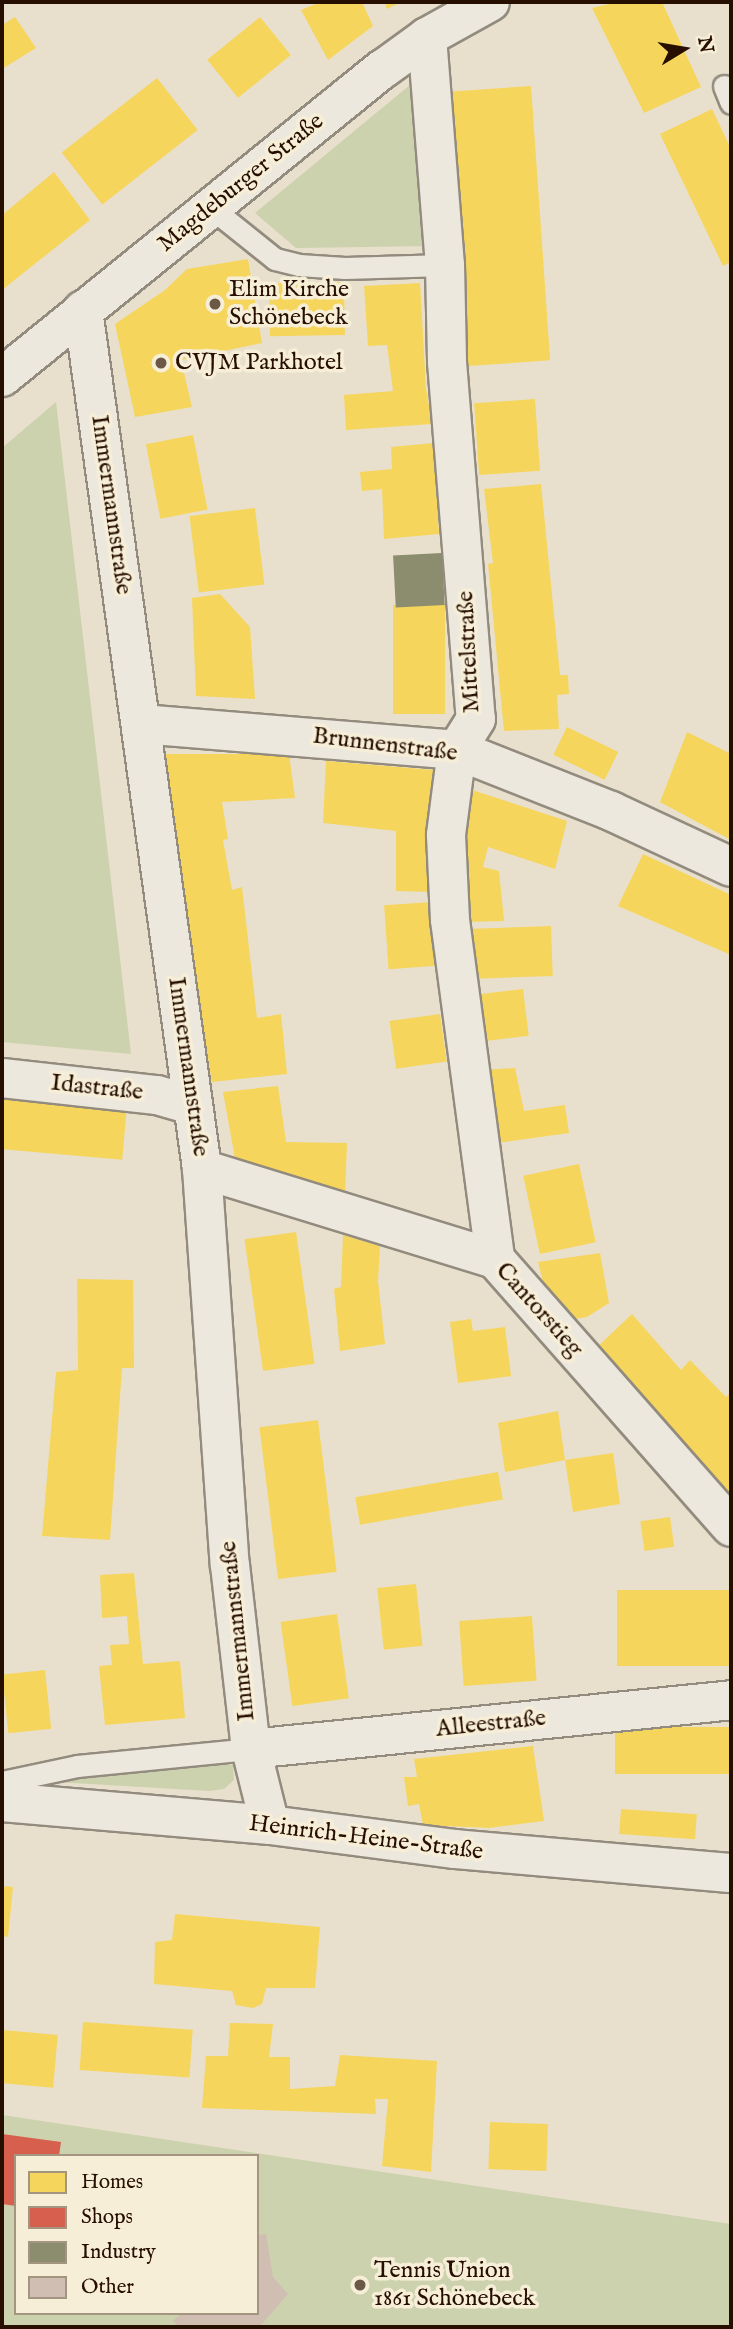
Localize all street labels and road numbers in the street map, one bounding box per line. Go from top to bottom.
street label: Magdeburger Straße [152,107,330,259]
street label: Immermannstraße [84,413,138,597]
street label: Mittelstraße [451,590,487,714]
street label: Brunnenstraße [311,722,459,768]
street label: Immermannstraße [161,975,215,1159]
street label: Idastraße [49,1069,145,1107]
street label: Cantorstieg [489,1257,589,1363]
street label: Immermannstraße [214,1540,262,1722]
street label: Alleestraße [435,1704,547,1744]
street label: Heinrich-Heine-Straße [247,1809,485,1867]

